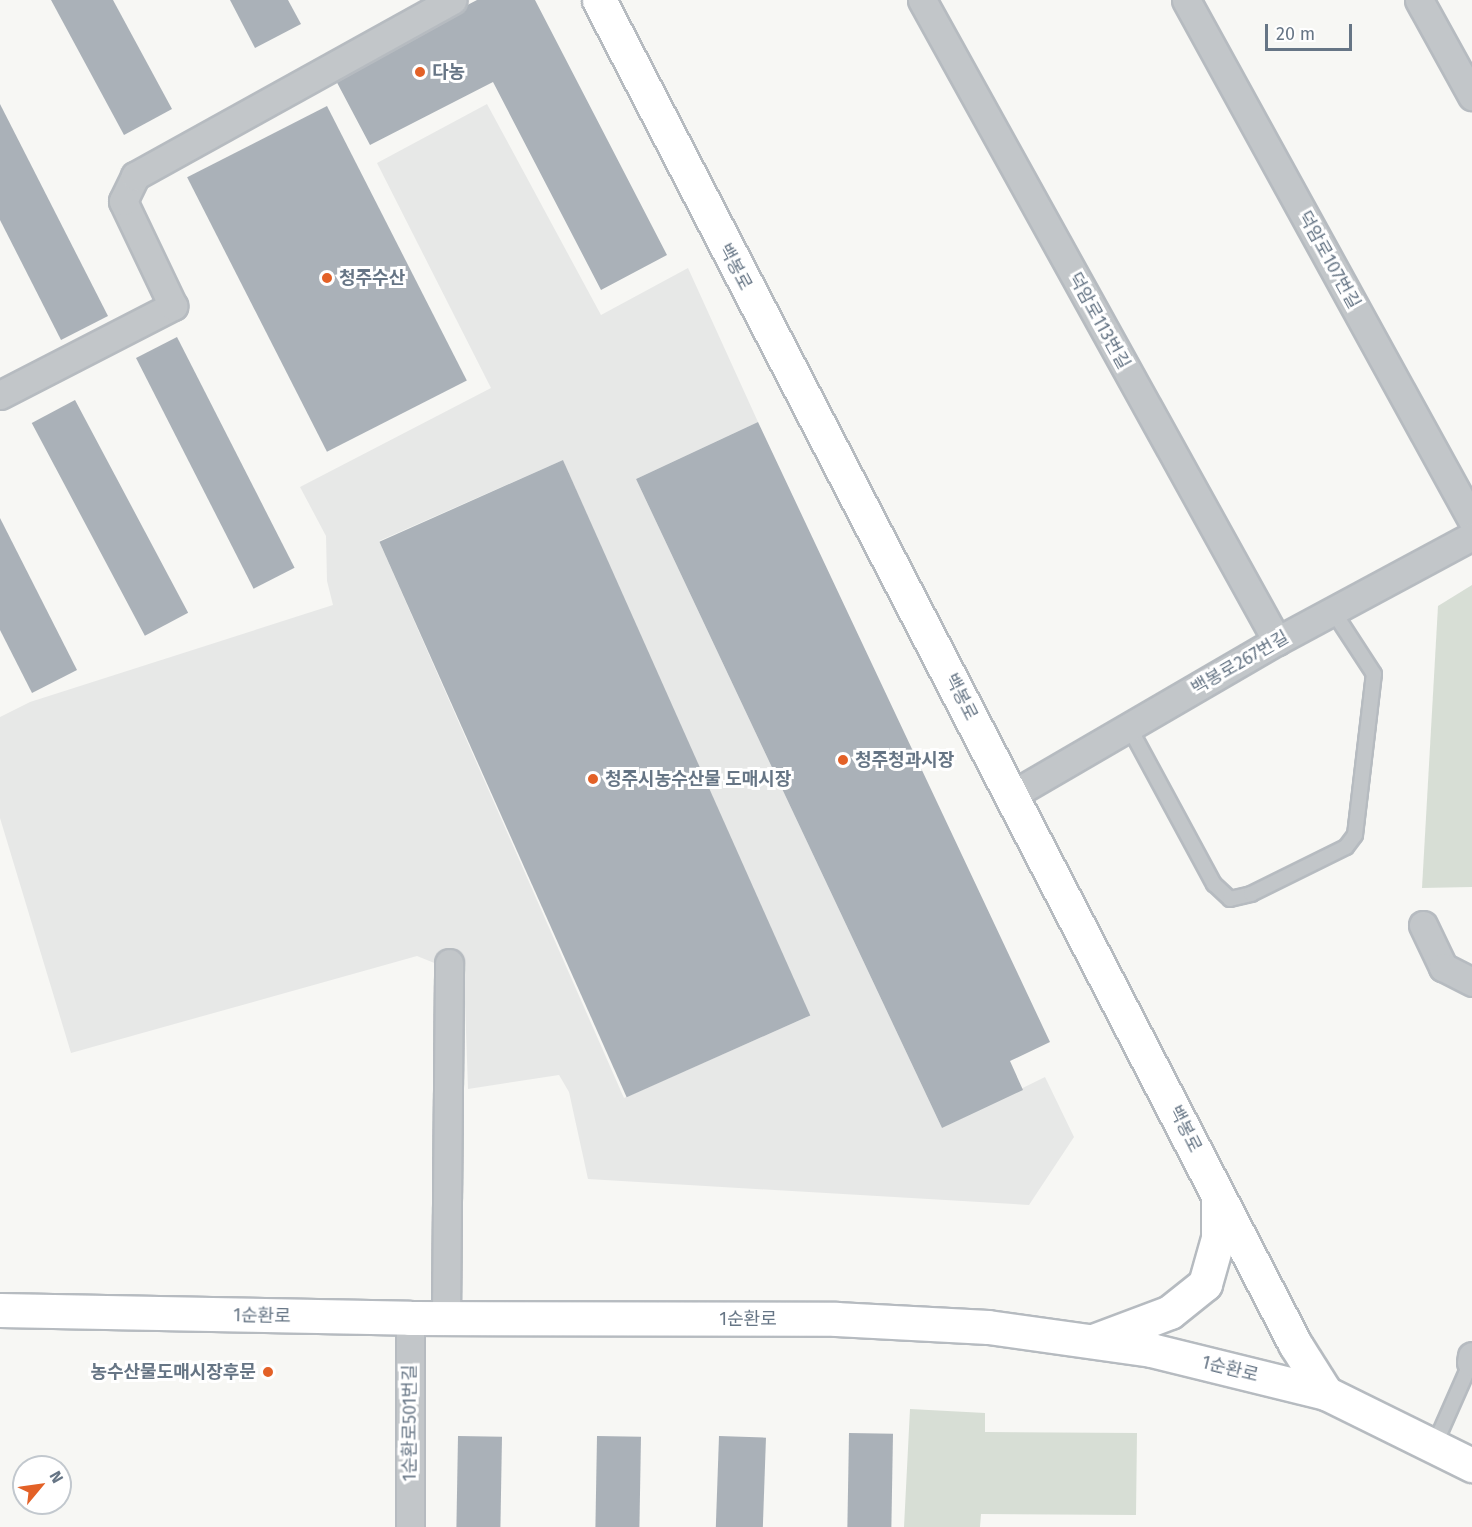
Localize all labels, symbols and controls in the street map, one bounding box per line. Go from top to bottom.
scale bar [1268,12,1355,50]
text: 20 m [1276,23,1315,45]
place label: 다농 [432,61,465,83]
marker: 다농 [413,65,427,79]
street label: 덕암로107번길 [1293,207,1365,313]
street label: 백봉로 [714,240,756,294]
place label: 청주수산 [339,267,405,289]
street label: 덕암로113번길 [1064,269,1134,373]
marker: 청주수산 [320,271,334,285]
street label: 백봉로267번길 [1187,626,1293,700]
street label: 백봉로 [940,670,982,724]
place label: 청주청과시장 [855,749,954,771]
marker: 청주청과시장 [836,753,850,767]
place label: 청주시농수산물 도매시장 [605,768,791,790]
marker: 청주시농수산물 도매시장 [586,772,600,786]
street label: 백봉로 [1164,1102,1206,1156]
street label: 1순환로 [233,1305,291,1327]
street label: 1순환로 [719,1308,777,1330]
street label: 1순환로 [1200,1352,1260,1386]
place label: 농수산물도매시장후문 [90,1361,256,1383]
marker: 농수산물도매시장후문 [261,1365,275,1379]
street label: 1순환로501번길 [399,1365,421,1481]
north arrow [12,1455,72,1515]
text: N [46,1468,67,1486]

